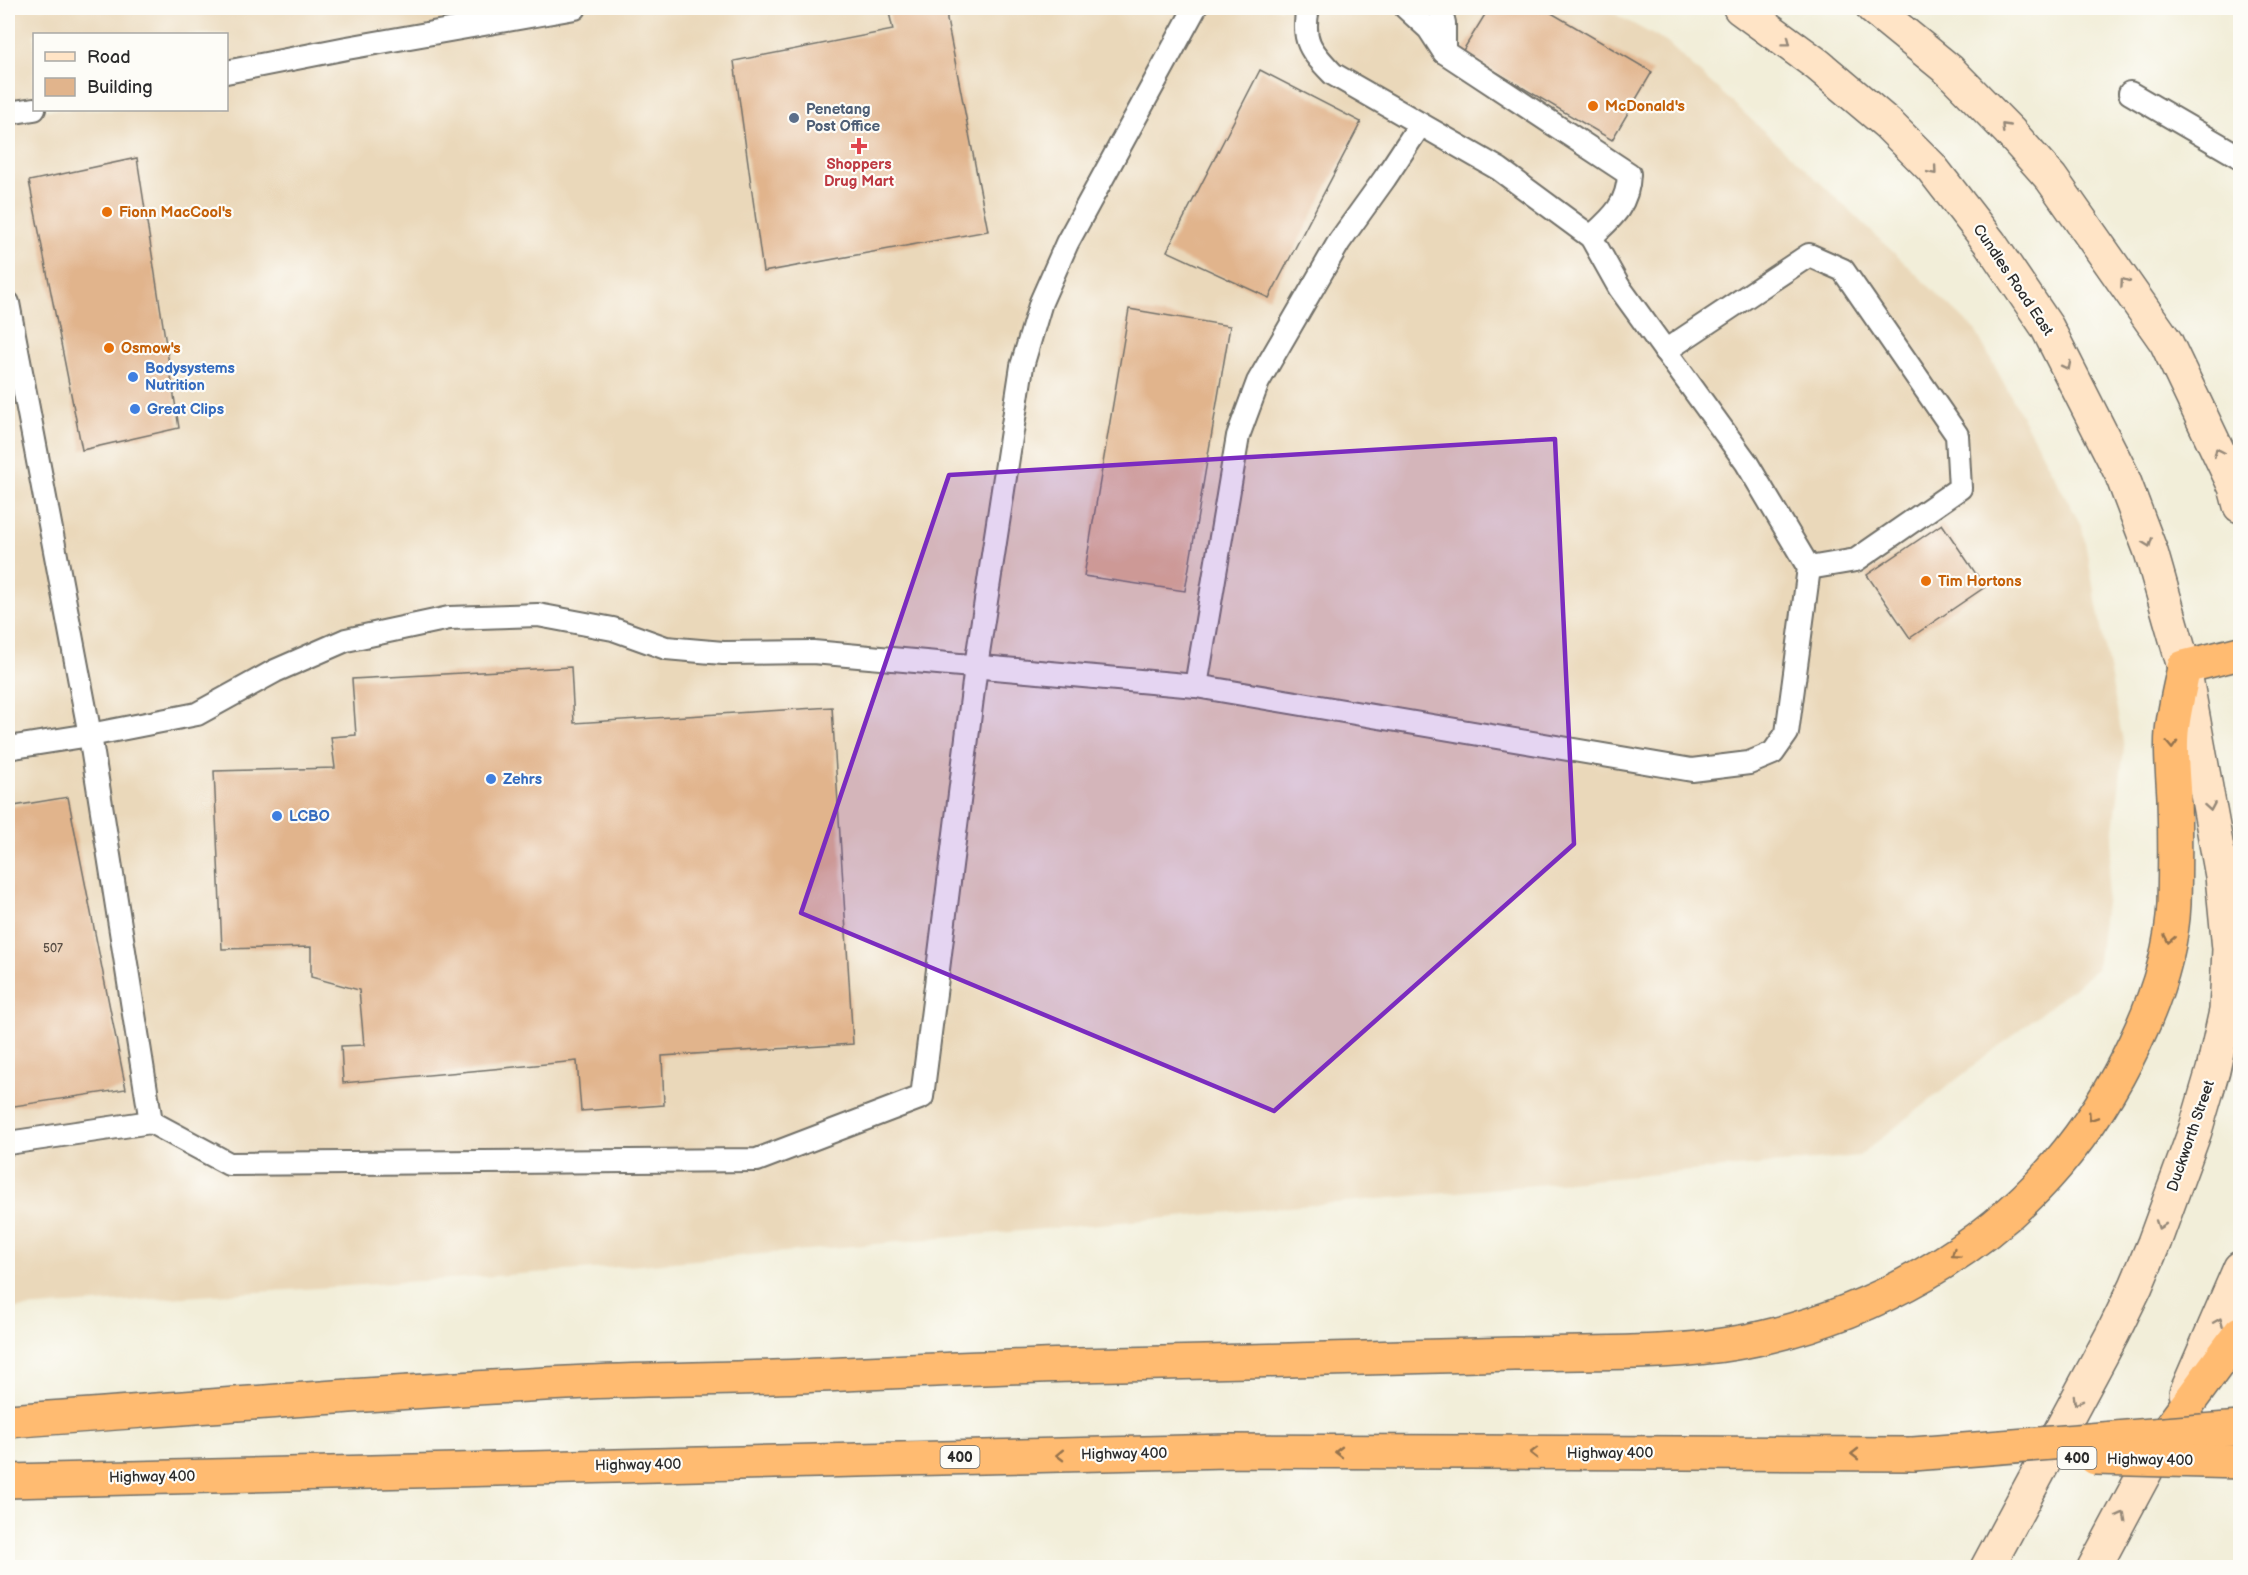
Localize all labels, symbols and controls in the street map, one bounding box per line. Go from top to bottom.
legend [33,33,228,111]
one-way arrow [1780,35,1791,46]
text: Road [87,47,131,68]
text: Building [87,77,153,98]
place label: McDonald's [1605,97,1685,116]
marker: McDonald's [1586,99,1600,113]
place label: Penetang Post Office [806,100,881,136]
marker: Penetang Post Office [787,111,801,125]
one-way arrow [2002,124,2013,135]
marker: Shoppers Drug Mart [852,139,866,153]
place label: Shoppers Drug Mart [824,155,894,191]
one-way arrow [1926,164,1937,175]
place label: Fionn MacCool's [119,203,232,222]
marker: Fionn MacCool's [100,205,114,219]
street label: Cundles Road East [1969,221,2058,340]
one-way arrow [2120,278,2131,289]
place label: Osmow's [121,339,181,358]
marker: Osmow's [102,341,116,355]
place label: Bodysystems Nutrition [145,359,235,395]
one-way arrow [2060,359,2071,370]
marker: Bodysystems Nutrition [126,370,140,384]
place label: Great Clips [147,400,224,419]
marker: Great Clips [128,402,142,416]
one-way arrow [2214,447,2226,458]
one-way arrow [2141,537,2153,548]
place label: Tim Hortons [1938,572,2022,591]
marker: Tim Hortons [1919,574,1933,588]
one-way arrow [2166,740,2178,749]
place label: Zehrs [503,770,542,789]
marker: Zehrs [484,772,498,786]
one-way arrow [2204,802,2216,811]
place label: LCBO [289,807,330,826]
marker: LCBO [270,809,284,823]
one-way arrow [2163,934,2176,944]
house number: 507 [43,941,63,956]
street label: Duckworth Street [2163,1077,2219,1194]
one-way arrow [2088,1110,2099,1121]
one-way arrow [2155,1219,2168,1230]
one-way arrow [1951,1247,1962,1258]
one-way arrow [2211,1317,2223,1328]
one-way arrow [2073,1395,2084,1405]
street label: Highway 400 [1081,1444,1168,1464]
street label: Highway 400 [1567,1444,1653,1463]
road number: 400 [940,1446,980,1468]
one-way arrow [1334,1446,1343,1458]
one-way arrow [1529,1446,1538,1459]
road number: 400 [2058,1447,2096,1469]
one-way arrow [1850,1448,1859,1460]
one-way arrow [1055,1449,1064,1461]
street label: Highway 400 [2107,1450,2194,1470]
street label: Highway 400 [595,1455,682,1475]
street label: Highway 400 [109,1467,196,1487]
one-way arrow [2115,1512,2126,1522]

